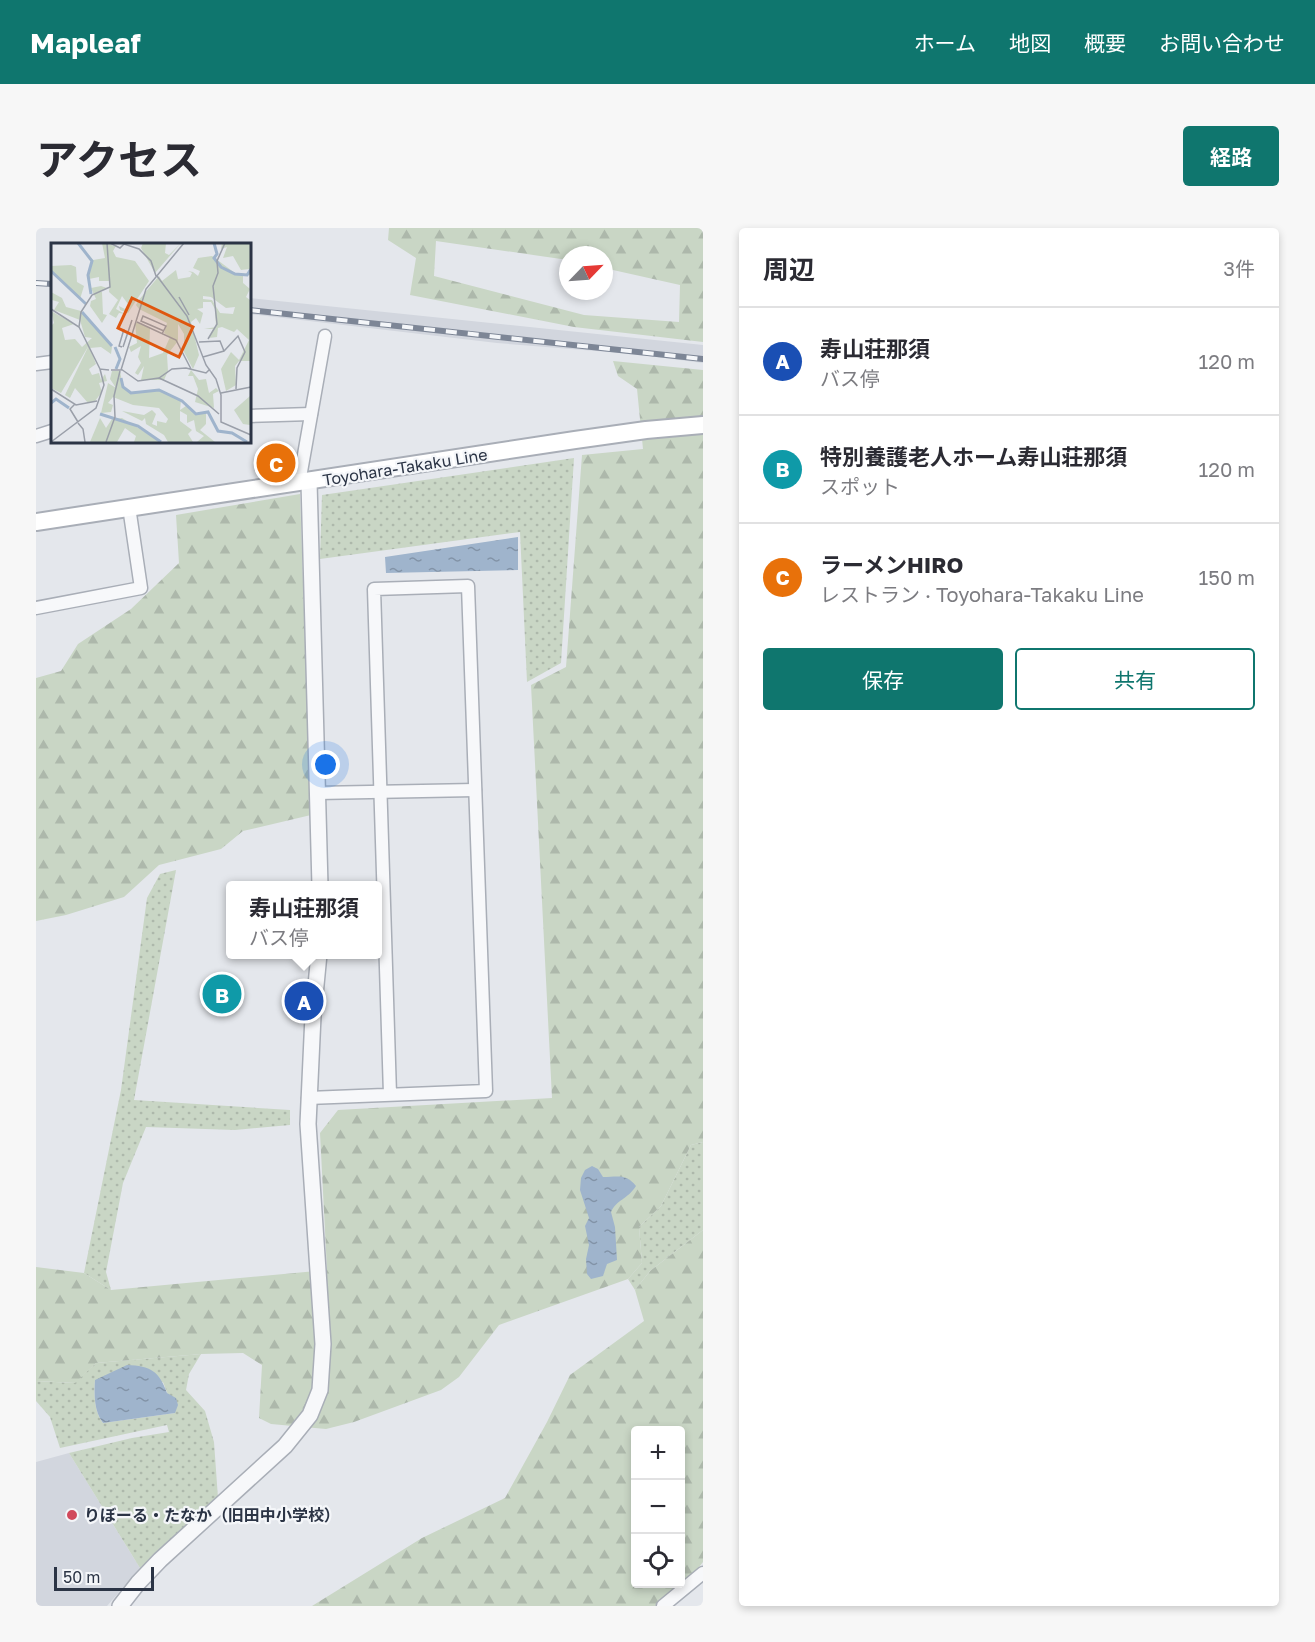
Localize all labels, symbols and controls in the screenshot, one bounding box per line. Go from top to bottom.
text: Mapleaf [30,26,141,59]
text: ホーム [914,30,976,56]
text: 地図 [1009,30,1051,56]
text: 概要 [1084,30,1126,56]
text: お問い合わせ [1159,30,1285,56]
button: 経路 [1183,126,1279,186]
text: アクセス [36,134,202,184]
inset map [51,243,250,442]
north arrow [559,246,613,300]
text: 周辺 [763,254,815,285]
text: 3件 [1223,256,1255,280]
text: 寿山荘那須 [820,335,930,362]
text: A [775,349,790,373]
text: 120 m [1199,349,1255,373]
text: バス停 [820,366,880,390]
pin: C [256,440,296,486]
text: 特別養護老人ホーム寿山荘那須 [820,443,1127,470]
street label: Toyohara-Takaku Line [321,444,489,490]
text: B [775,457,790,481]
text: 120 m [1199,457,1255,481]
text: スポット [820,474,900,498]
text: ラーメンHIRO [820,551,964,578]
text: C [775,565,790,589]
text: 150 m [1199,565,1255,589]
text: レストラン · Toyohara-Takaku Line [820,582,1144,606]
button: 保存 [763,648,1003,710]
button: 共有 [1015,648,1255,710]
your location [311,750,340,779]
popup [226,881,382,959]
text: 寿山荘那須 [249,894,359,921]
text: バス停 [249,925,309,949]
pin: B [202,972,242,1017]
pin: A [284,978,324,1024]
map controls [631,1426,685,1588]
button: + [631,1426,685,1480]
button: − [631,1480,685,1534]
place label: りぼーる・たなか（旧田中小学校） [84,1505,340,1525]
marker: りぼーる・たなか（旧田中小学校） [65,1508,79,1522]
button: locate [631,1534,685,1588]
scale bar [54,1564,154,1592]
text: 50 m [63,1567,100,1587]

